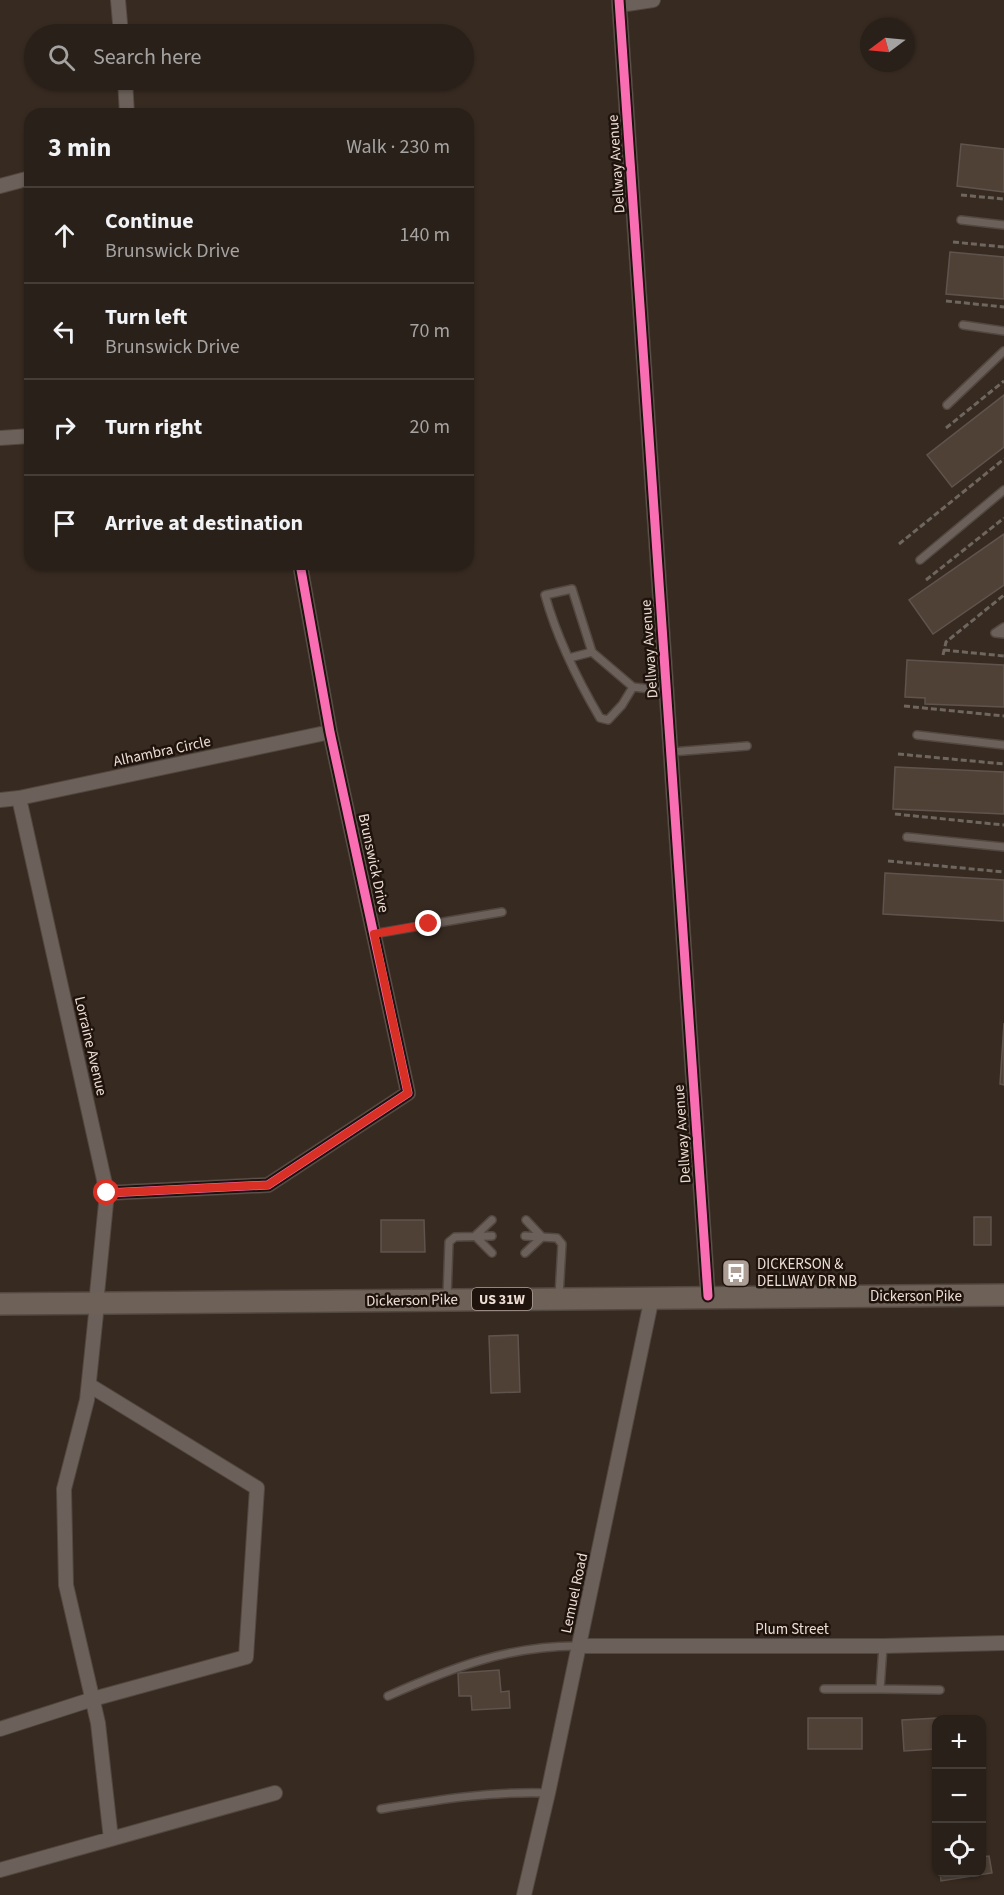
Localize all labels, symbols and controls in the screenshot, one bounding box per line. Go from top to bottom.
north arrow [860,18,914,72]
search box [24,24,474,90]
icon: search [45,41,78,74]
text: Search here [93,41,201,73]
street label: Dellway Avenue [603,114,630,214]
text: 3 min [48,129,111,166]
text: Walk · 230 m [346,133,450,161]
text: Continue [105,205,194,237]
icon: ahead [48,219,81,252]
text: 140 m [400,221,450,249]
text: Brunswick Drive [105,237,240,265]
text: Turn left [105,301,187,333]
icon: left [48,315,81,348]
text: 70 m [410,317,450,345]
text: Brunswick Drive [105,333,240,361]
icon: right [48,411,81,444]
text: Turn right [105,411,202,443]
text: 20 m [410,413,450,441]
icon: arrive [48,507,81,540]
text: Arrive at destination [105,507,303,539]
street label: Dellway Avenue [636,599,663,699]
street label: Alhambra Circle [111,731,213,772]
street label: Brunswick Drive [353,812,394,915]
route end [415,910,441,936]
street label: Lorraine Avenue [69,994,112,1098]
street label: Dellway Avenue [669,1084,696,1184]
route start [93,1179,119,1205]
place label: DICKERSON & DELLWAY DR NB [757,1254,857,1292]
bus stop icon: DICKERSON & DELLWAY DR NB [720,1257,752,1289]
street label: Dickerson Pike [870,1286,962,1307]
road number: US 31W [472,1288,532,1310]
street label: Dickerson Pike [366,1289,458,1312]
street label: Lemuel Road [556,1551,593,1635]
street label: Plum Street [755,1619,829,1640]
map controls [932,1715,986,1877]
button: + [932,1715,986,1769]
button: − [932,1769,986,1823]
button: locate [932,1823,986,1877]

